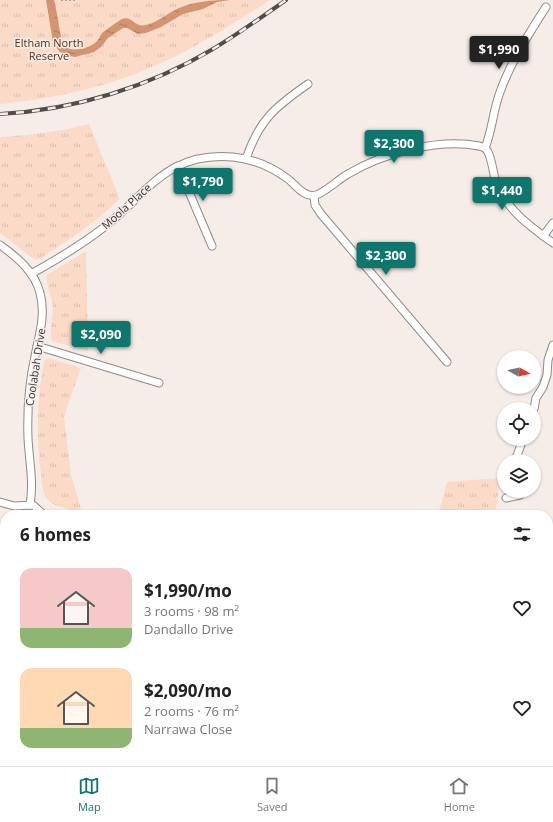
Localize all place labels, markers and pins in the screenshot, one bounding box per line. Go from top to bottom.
pin: $1,990 [466,36,532,70]
pin: $2,300 [361,130,427,164]
pin: $1,790 [170,168,236,202]
pin: $1,440 [469,177,535,211]
pin: $2,300 [353,242,419,276]
pin: $2,090 [68,321,134,355]

